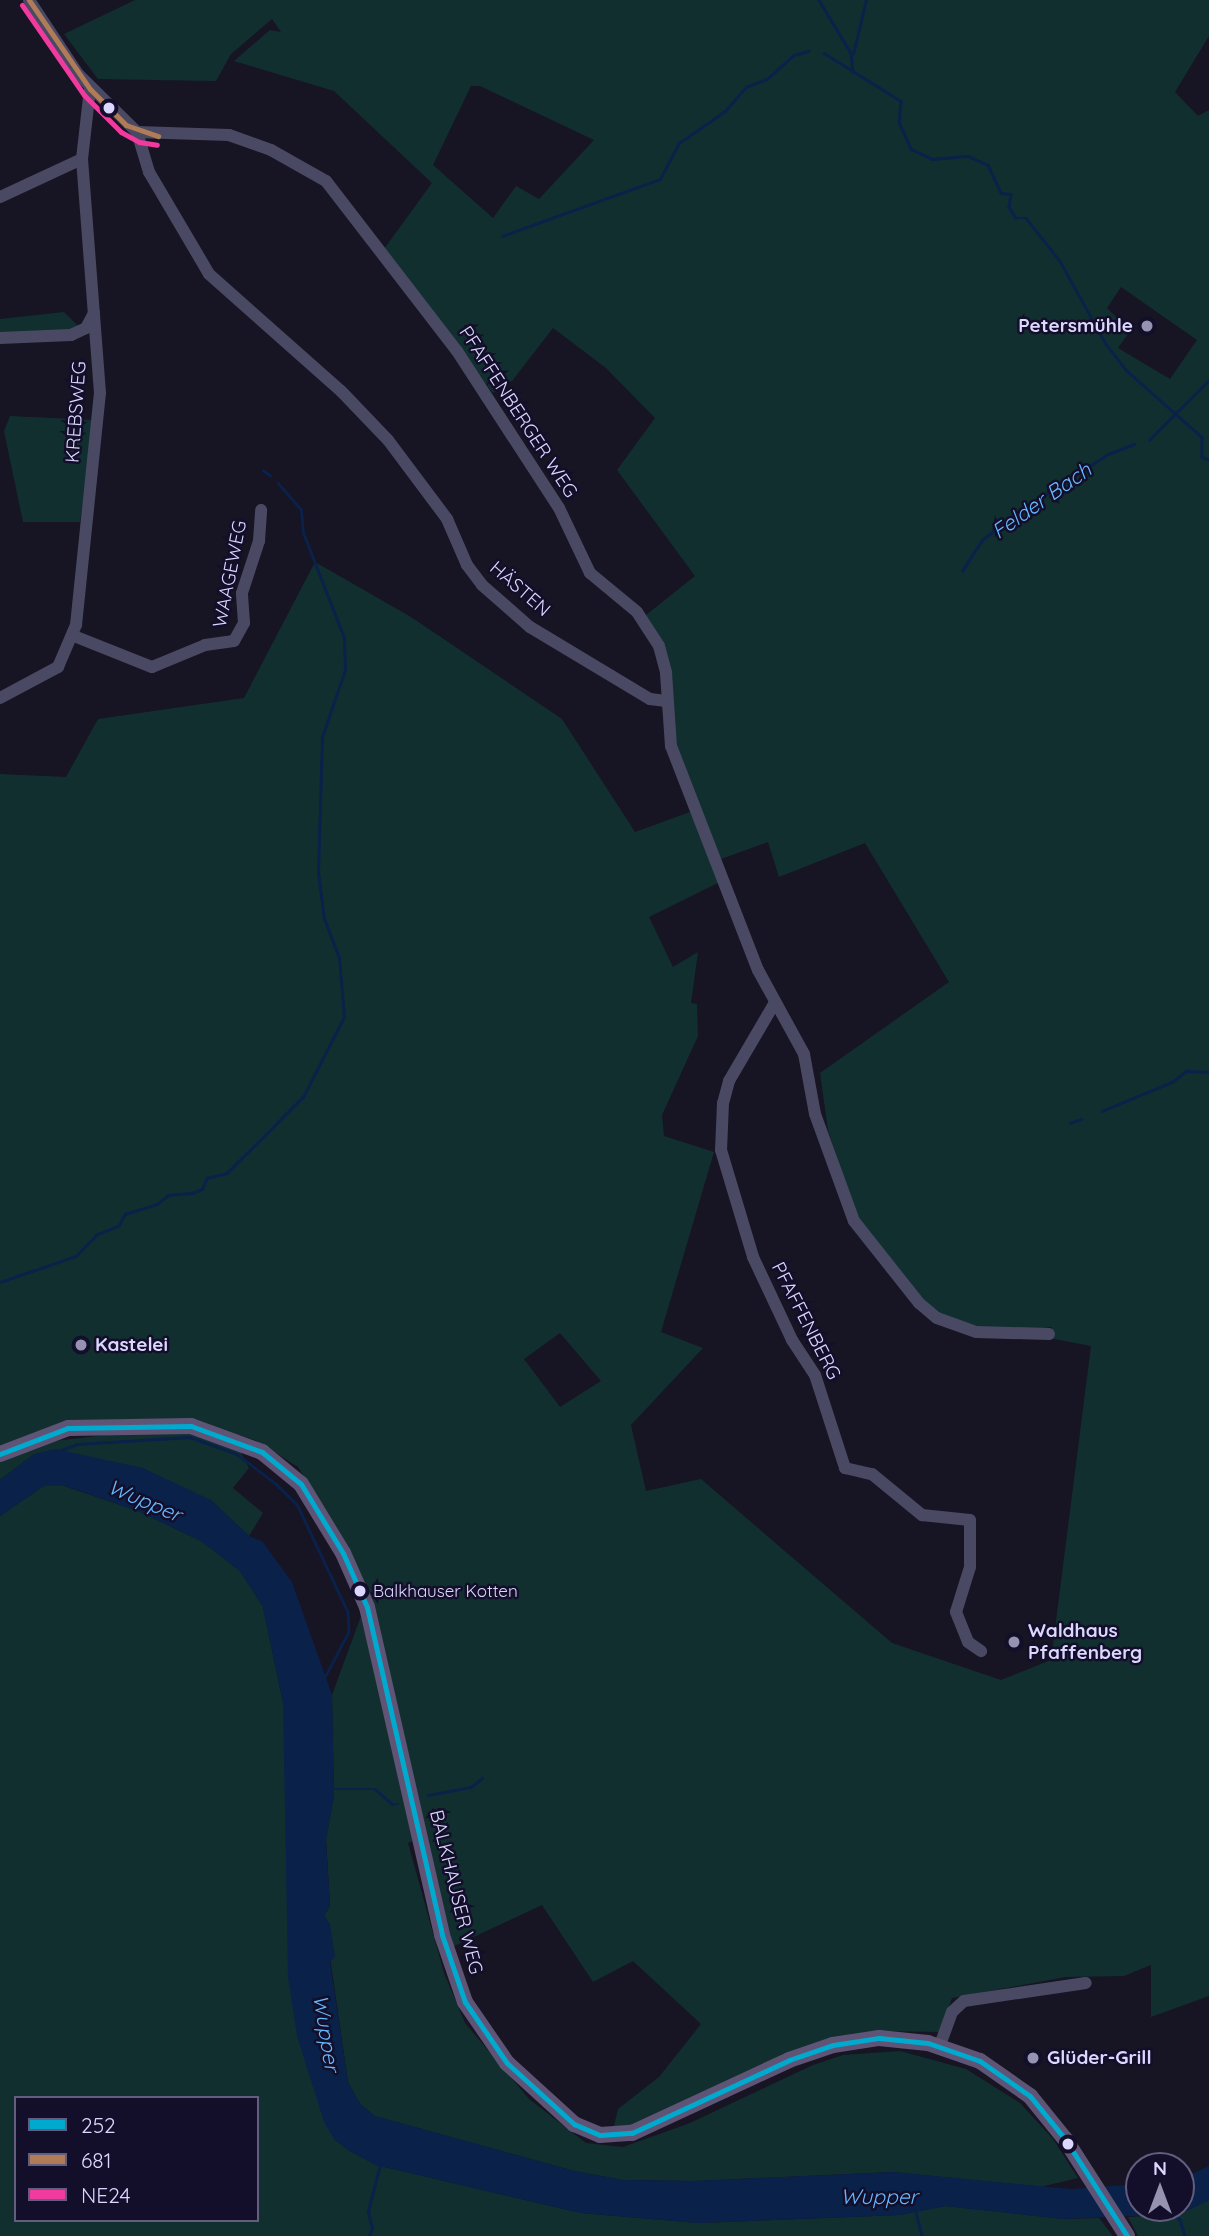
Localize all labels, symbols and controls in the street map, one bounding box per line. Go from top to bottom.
unlabelled marker [102,101,116,115]
place label: Petersmühle [1018,315,1133,337]
marker: Petersmühle [1139,318,1155,334]
street label: PFAFFENBERGER WEG [454,322,582,502]
street label: KREBSWEG [61,360,91,464]
water label: Felder Bach [986,457,1096,543]
street label: WAAGEWEG [208,518,252,630]
street label: HÄSTEN [485,557,555,621]
street label: PFAFFENBERG [767,1258,845,1384]
place label: Kastelei [95,1334,168,1356]
marker: Kastelei [73,1337,89,1353]
water label: Wupper [104,1473,186,1527]
place label: Balkhauser Kotten [373,1581,518,1601]
marker: Balkhauser Kotten [353,1584,367,1598]
place label: Waldhaus Pfaffenberg [1028,1620,1142,1664]
marker: Waldhaus Pfaffenberg [1006,1634,1022,1650]
street label: BALKHAUSER WEG [425,1808,487,1976]
water label: Wupper [308,1993,346,2073]
place label: Glüder-Grill [1047,2047,1152,2069]
marker: Glüder-Grill [1025,2050,1041,2066]
legend [14,2096,259,2222]
text: 252 [81,2112,116,2138]
unlabelled marker [1061,2137,1075,2151]
text: 681 [81,2147,111,2173]
north arrow [1125,2152,1195,2222]
text: N [1153,2156,1167,2180]
text: NE24 [81,2182,131,2208]
water label: Wupper [840,2183,918,2209]

